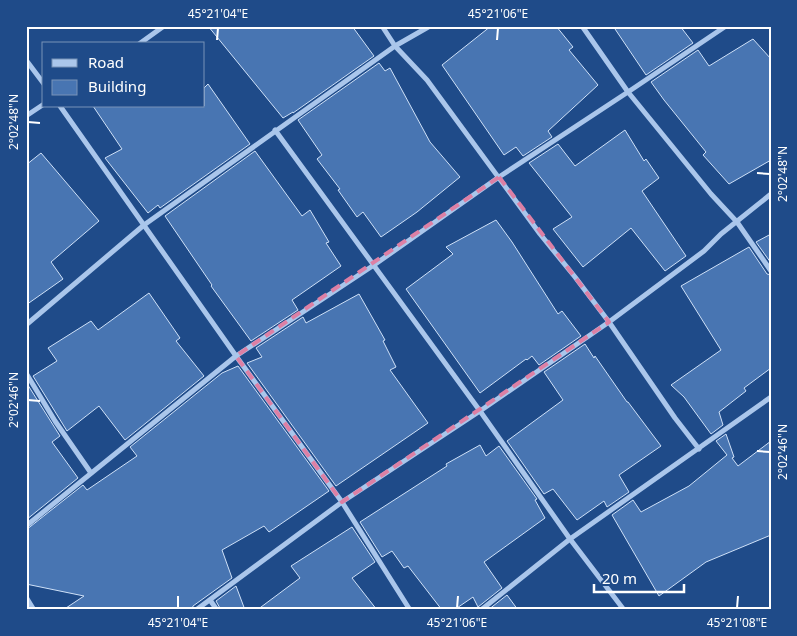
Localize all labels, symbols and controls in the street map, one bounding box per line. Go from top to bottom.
text: 45°21'04"E [188,5,248,22]
text: 45°21'06"E [468,5,528,22]
legend [42,42,205,108]
text: Road [88,52,124,72]
text: Building [88,76,146,96]
text: 2°02'48"N [5,94,22,150]
text: 2°02'48"N [774,146,791,202]
text: 2°02'46"N [5,372,22,428]
text: 2°02'46"N [774,424,791,480]
scale bar [594,561,684,593]
text: 20 m [602,568,637,588]
text: 45°21'04"E [148,614,208,631]
text: 45°21'06"E [427,614,487,631]
text: 45°21'08"E [707,614,767,631]

